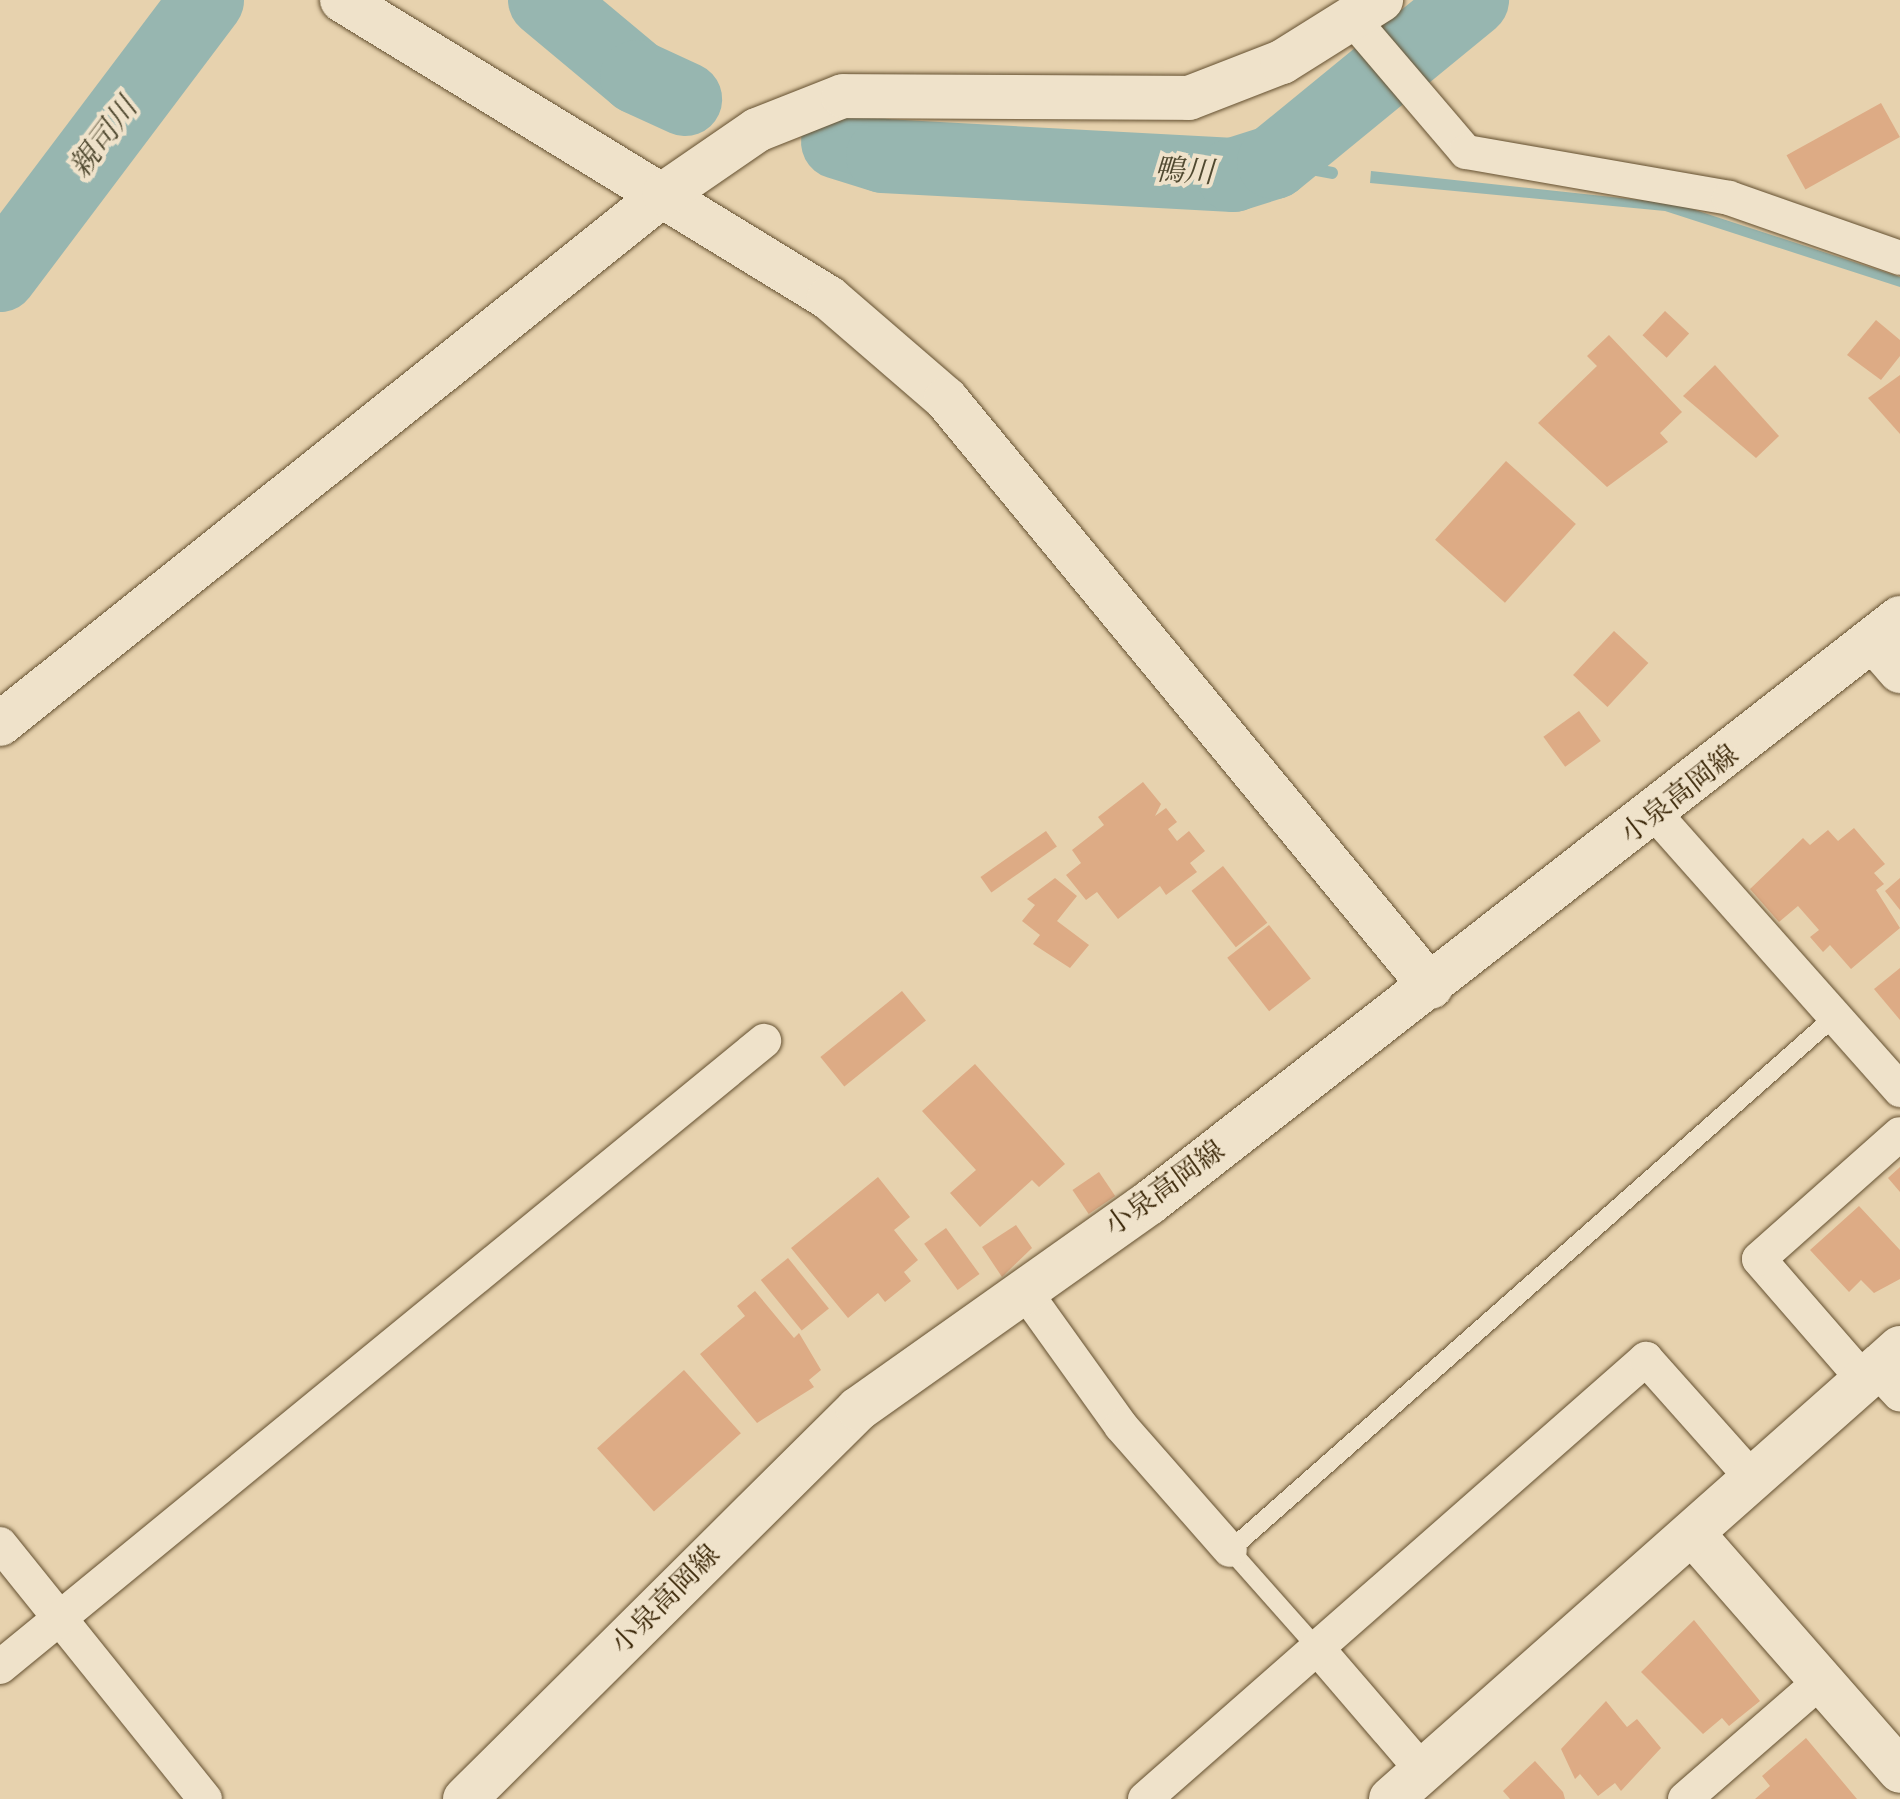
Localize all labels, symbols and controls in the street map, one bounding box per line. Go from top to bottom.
water label: 親司川 [63,91,145,185]
water label: 鴨川 [1153,152,1215,192]
street label: 小泉高岡線 [1614,739,1746,851]
street label: 小泉高岡線 [1098,1134,1232,1244]
street label: 小泉高岡線 [605,1539,727,1661]

